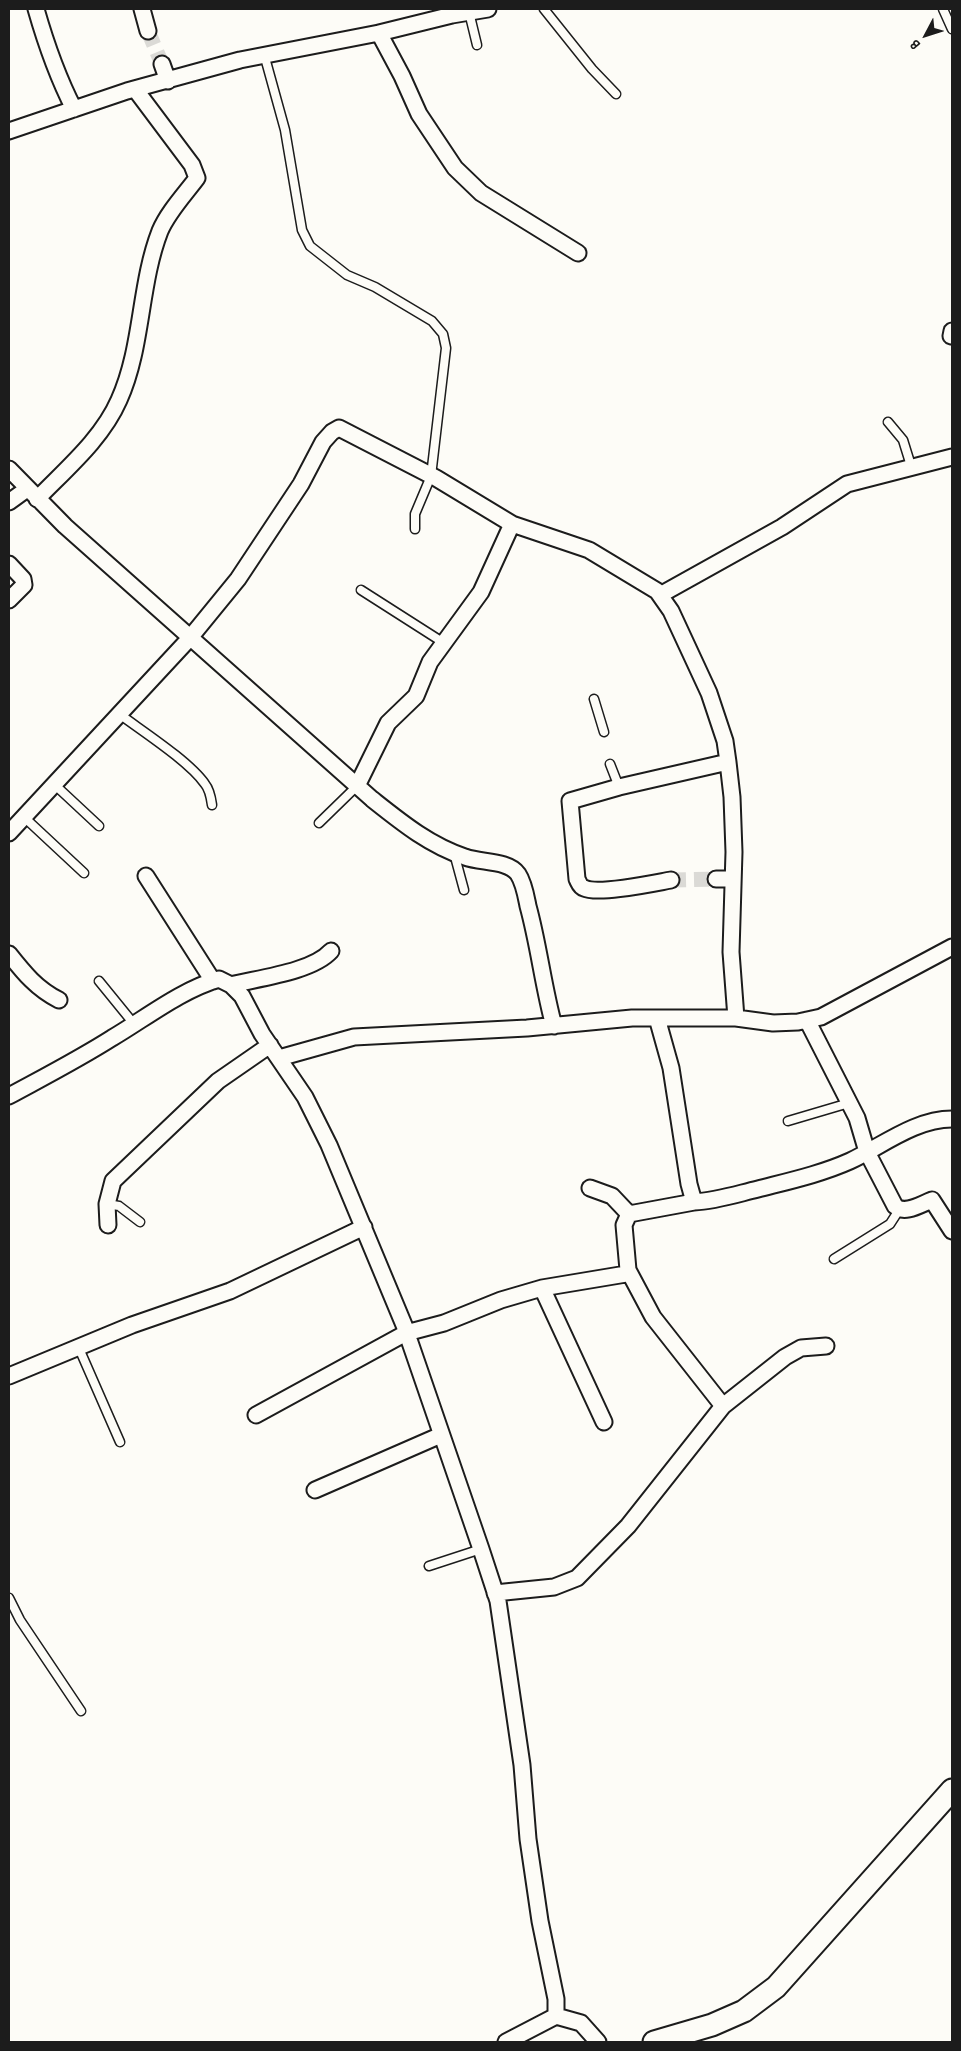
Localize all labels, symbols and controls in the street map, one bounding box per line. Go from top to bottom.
north arrow [901,10,951,60]
text: B [905,36,924,54]

